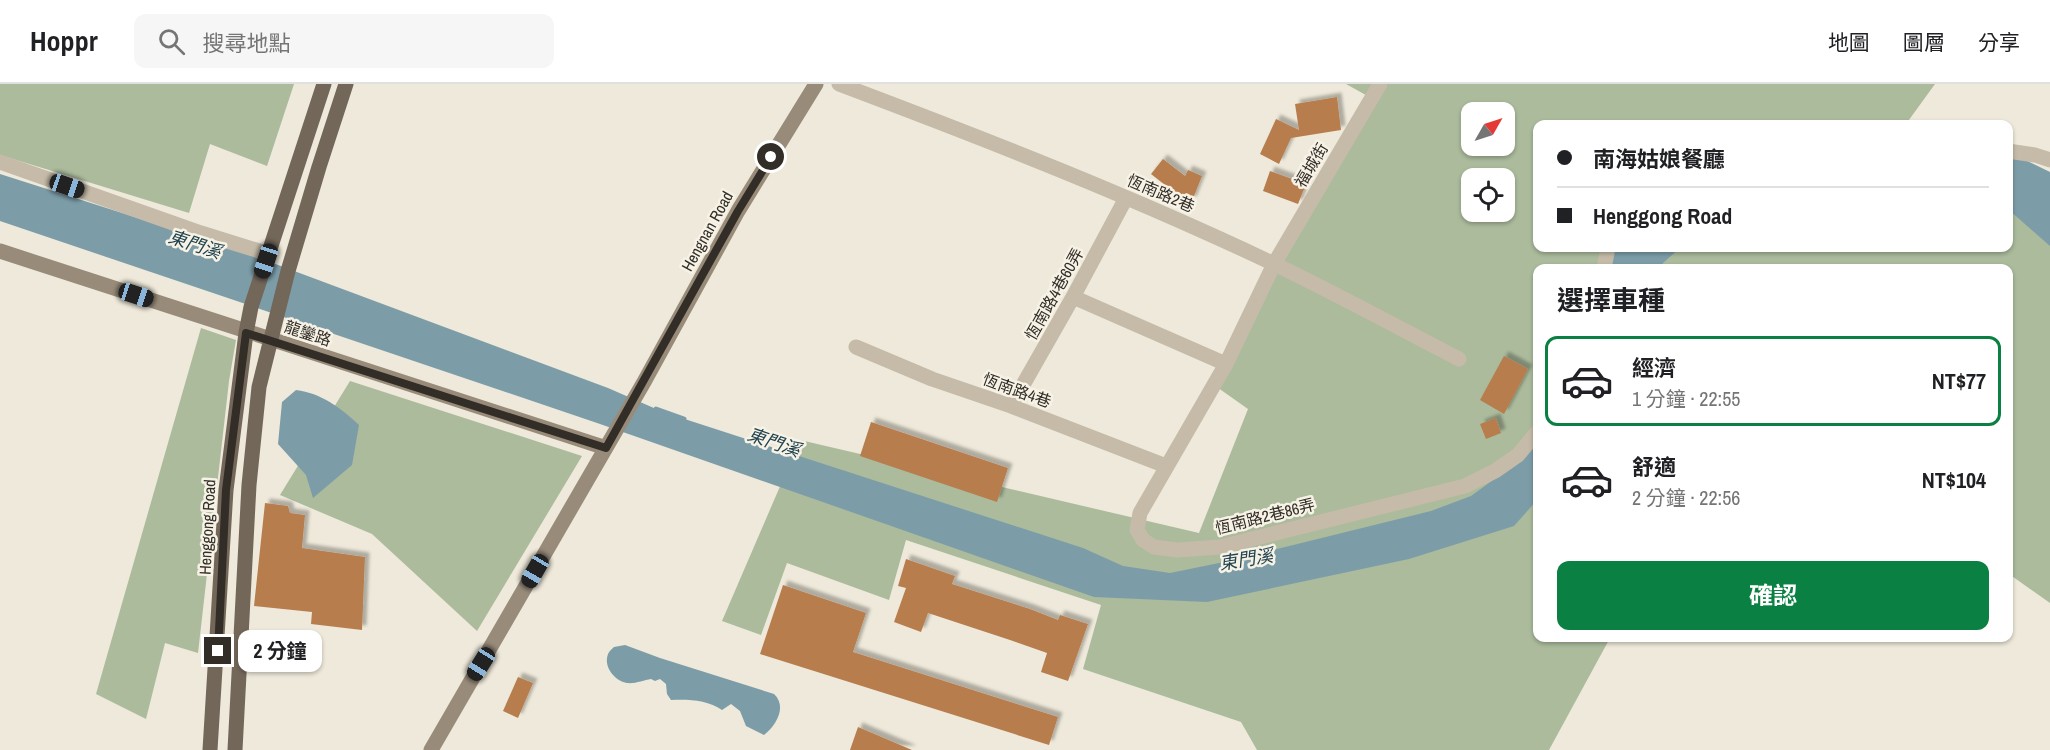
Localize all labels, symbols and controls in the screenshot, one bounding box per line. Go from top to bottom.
search box [134,14,554,68]
text: Hoppr [30,22,98,60]
icon: search [155,25,188,58]
text: 搜尋地點 [203,28,291,58]
text: 地圖 [1828,28,1870,57]
text: 圖層 [1903,28,1945,57]
text: 分享 [1978,28,2020,57]
north arrow [1461,102,1515,156]
map controls [1461,102,1515,222]
street label: 福城街 [1289,139,1333,191]
route start [757,143,784,170]
text: 南海姑娘餐廳 [1593,144,1725,174]
button: locate [1461,168,1515,222]
street label: 恆南路2巷 [1124,169,1198,217]
car [47,172,87,200]
street label: Hengnan Road [676,187,738,275]
text: Henggong Road [1593,201,1732,231]
water label: 東門溪 [165,224,227,265]
car [252,241,280,281]
street label: 恆南路4巷60弄 [1020,244,1088,344]
car [116,281,156,309]
text: 選擇車種 [1557,282,1665,318]
street label: 龍鑾路 [282,315,334,351]
text: 經濟 [1632,353,1676,383]
icon: car [1560,354,1614,408]
text: NT$77 [1932,366,1986,396]
street label: 恆南路4巷 [980,367,1054,413]
text: 1 分鐘 · 22:55 [1632,385,1740,412]
water label: 東門溪 [744,421,806,464]
text: 舒適 [1632,452,1676,482]
icon: car [1560,453,1614,507]
text: NT$104 [1922,465,1986,495]
street label: Henggong Road [194,479,220,575]
text: 2 分鐘 · 22:56 [1632,484,1740,511]
street label: 恆南路2巷86弄 [1213,493,1317,539]
water label: 東門溪 [1217,542,1278,576]
car [518,551,552,591]
button: 確認 [1557,561,1989,630]
callout: 2 分鐘 [239,630,323,672]
route end [204,637,231,664]
text: 2 分鐘 [253,637,307,664]
car [464,644,498,684]

